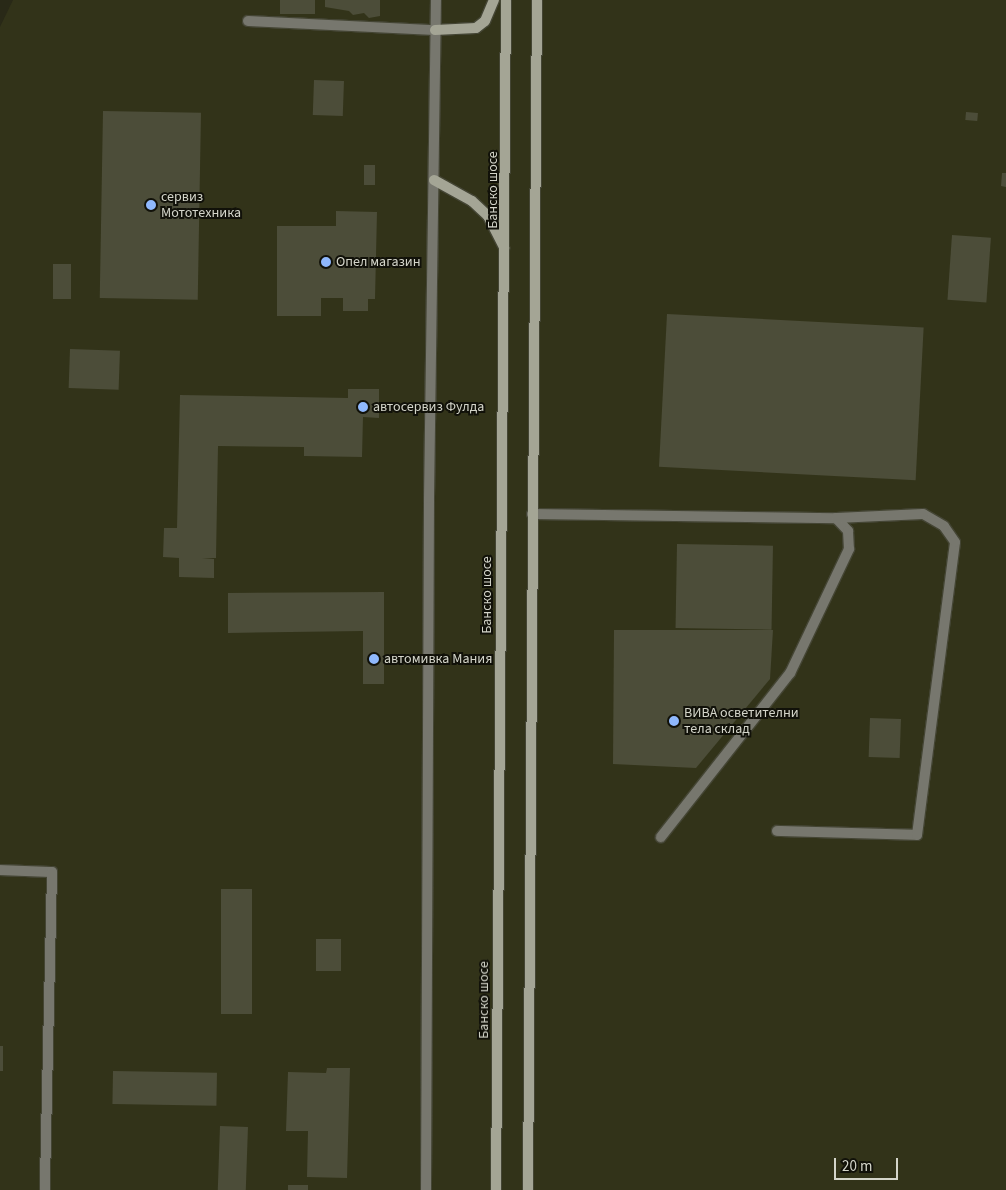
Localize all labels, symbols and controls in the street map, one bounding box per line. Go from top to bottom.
street label: Банско шосе [485,151,501,229]
place label: сервиз Мототехника [161,189,241,222]
marker: сервиз Мототехника [145,199,157,211]
place label: Опел магазин [336,254,421,270]
marker: Опел магазин [320,256,332,268]
place label: автосервиз Фулда [373,399,484,415]
marker: автосервиз Фулда [357,401,369,413]
street label: Банско шосе [479,556,495,634]
place label: автомивка Мания [384,651,492,667]
marker: автомивка Мания [368,653,380,665]
place label: ВИВА осветителни тела склад [684,705,799,738]
marker: ВИВА осветителни тела склад [668,715,680,727]
street label: Банско шосе [476,961,492,1039]
scale bar [836,1148,900,1180]
text: 20 m [842,1156,872,1177]

